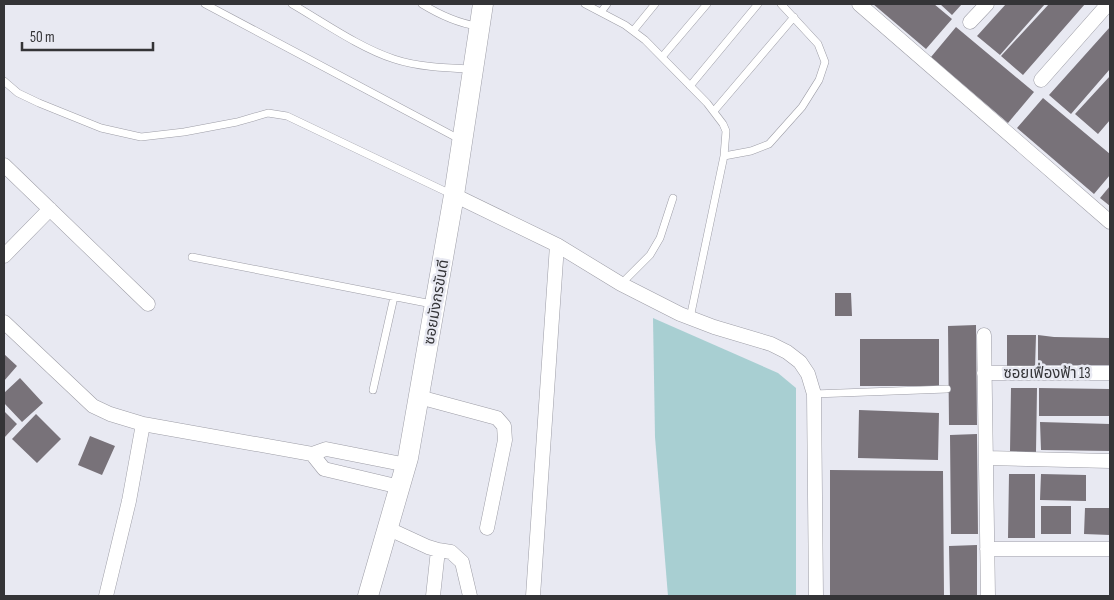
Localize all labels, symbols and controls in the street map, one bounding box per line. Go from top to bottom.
scale bar [22,20,154,52]
text: 50 m [30,28,55,47]
street label: ซอยมังกรขันดี [420,258,453,346]
street label: ซอยเฟื่องฟ้า 13 [1003,362,1091,383]

